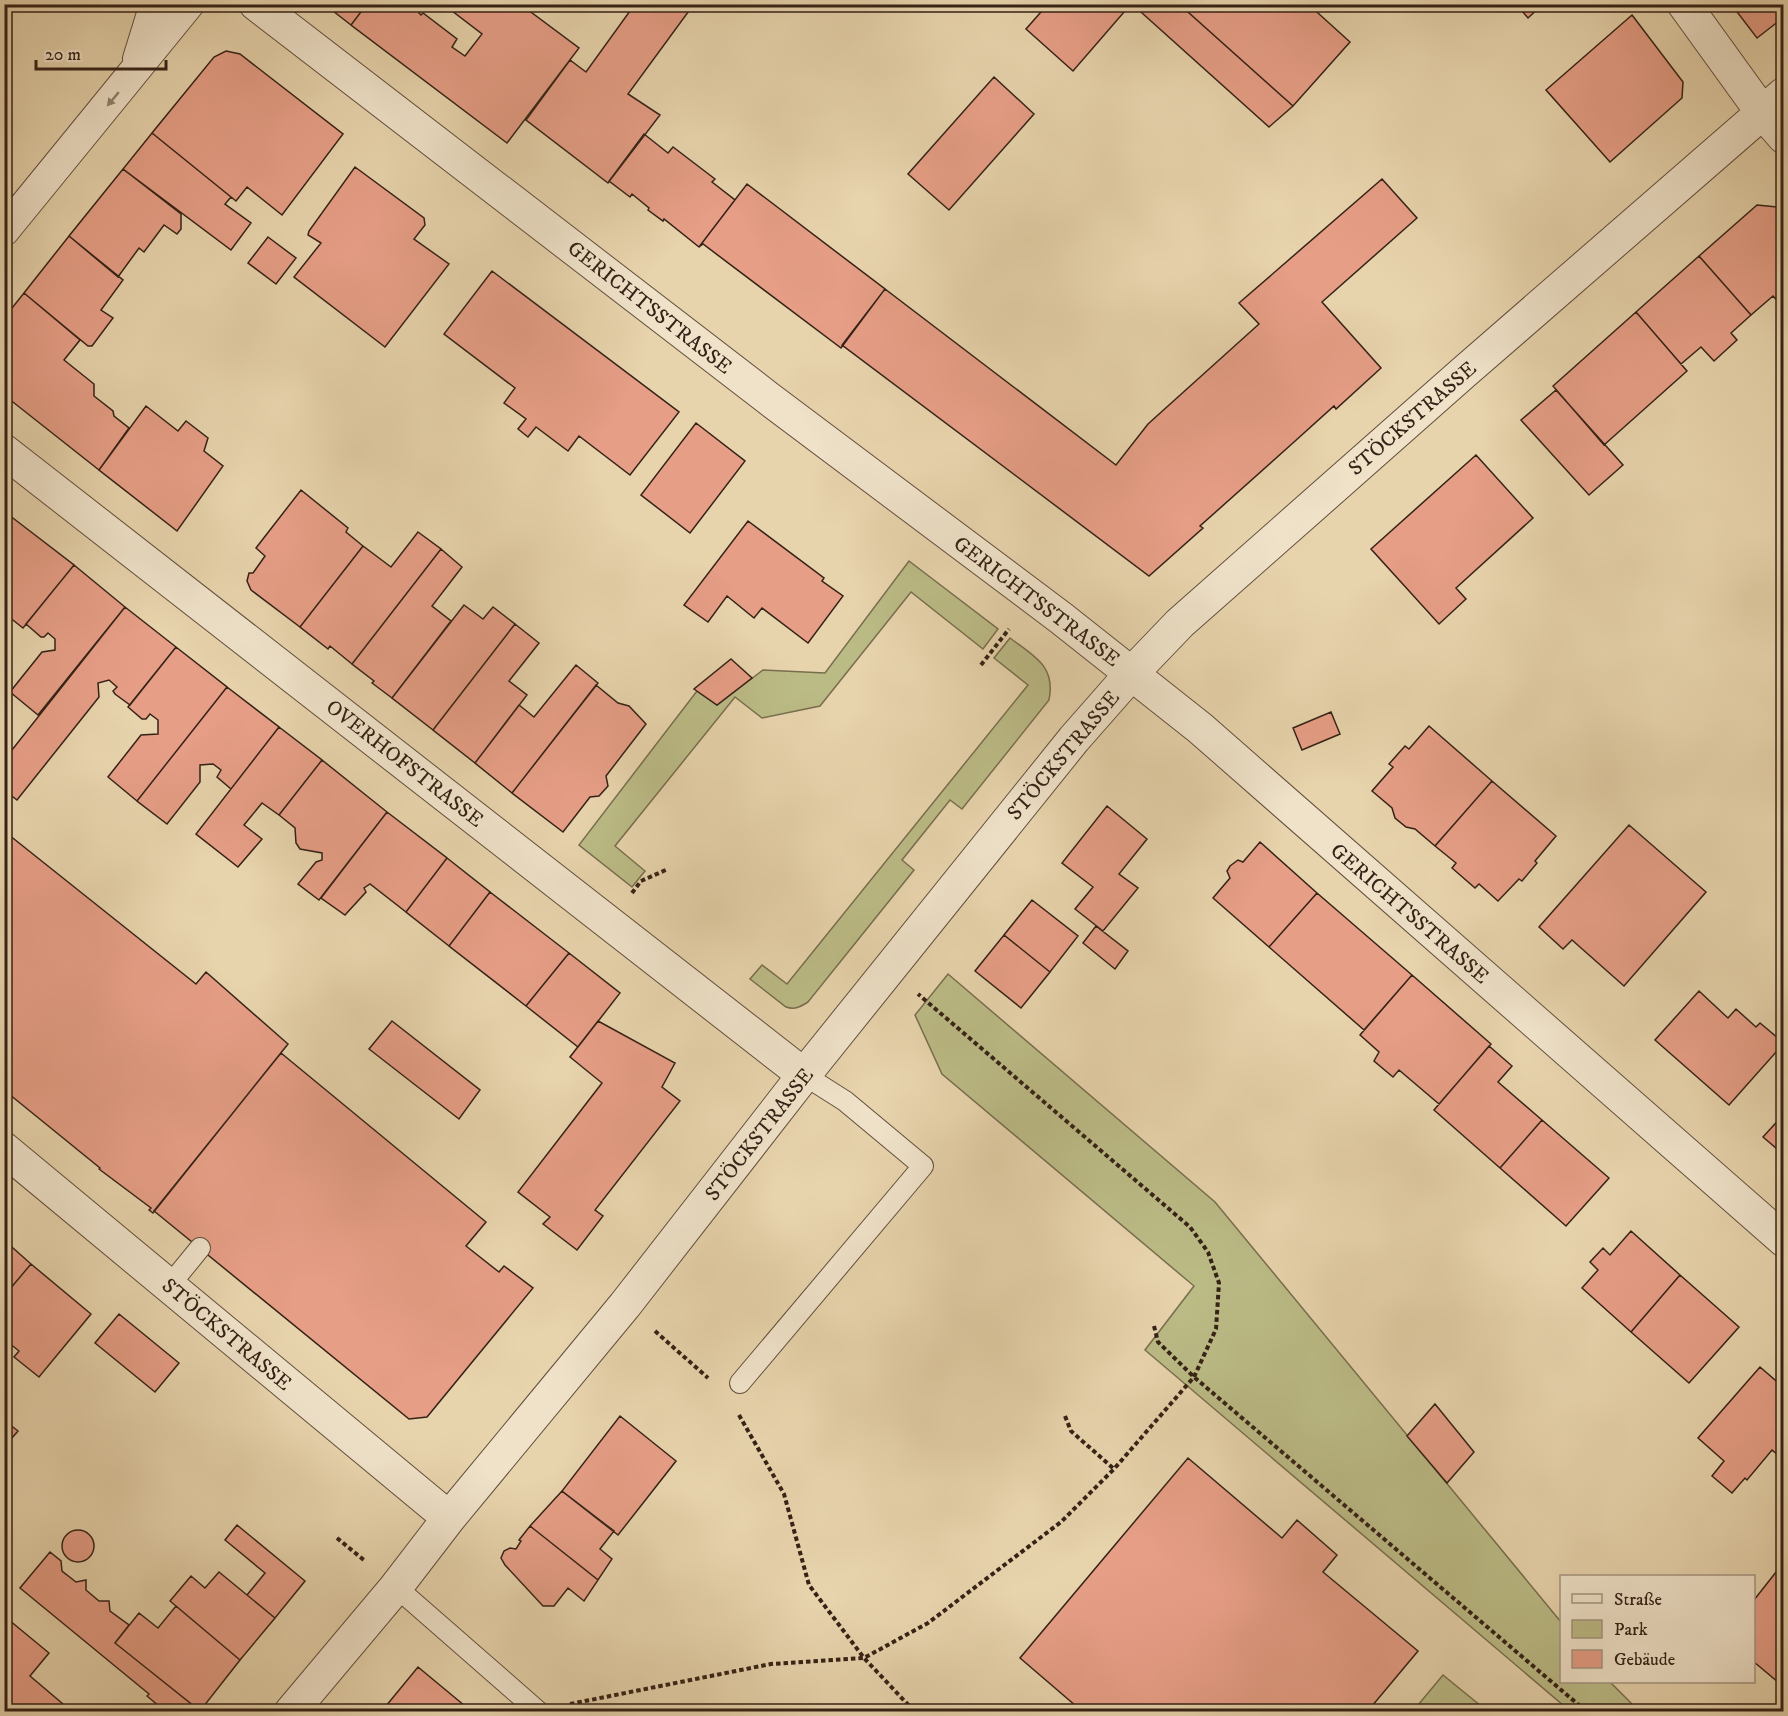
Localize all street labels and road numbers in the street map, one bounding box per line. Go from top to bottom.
street label: GERICHTSSTRASSE [562,235,737,380]
street label: STÖCKSTRASSE [1343,355,1482,482]
street label: GERICHTSSTRASSE [948,531,1125,673]
street label: STÖCKSTRASSE [1001,685,1126,826]
street label: OVERHOFSTRASSE [320,694,488,833]
street label: GERICHTSSTRASSE [1325,838,1494,990]
street label: STÖCKSTRASSE [699,1062,820,1206]
street label: STÖCKSTRASSE [156,1272,297,1397]

